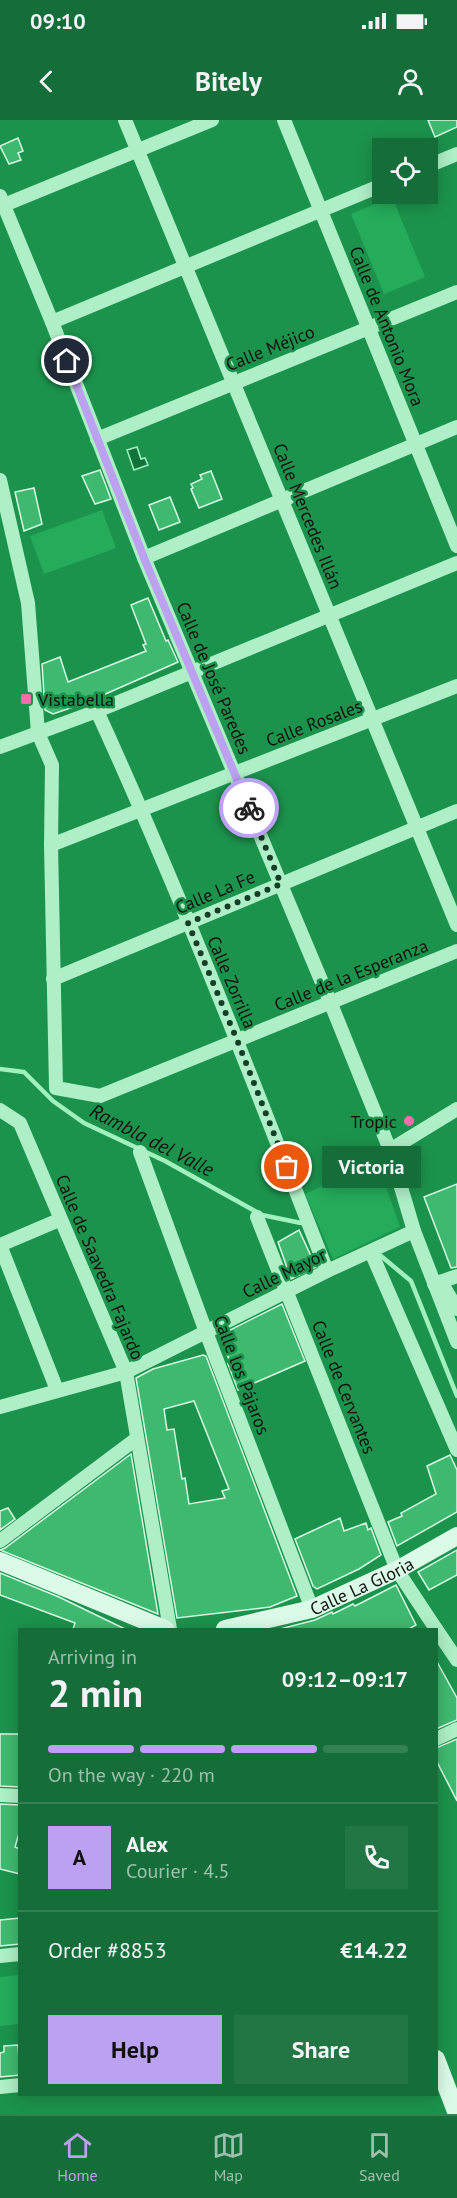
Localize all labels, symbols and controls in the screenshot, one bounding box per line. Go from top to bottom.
text: 09:10 [30,7,86,35]
text: Bitely [195,64,262,98]
icon: back [30,65,63,98]
icon: person [394,65,427,98]
map controls [372,138,438,204]
button: locate [372,138,438,204]
street label: Calle de Antonio Mora [344,243,430,409]
street label: Calle Méjico [222,320,318,376]
pin [41,335,92,386]
icon: home [50,344,83,377]
street label: Calle Mercedes Illán [268,440,348,592]
street label: Calle de José Paredes [171,598,257,758]
place label: Vistabella [37,688,114,711]
marker: Vistabella [19,692,33,706]
street label: Calle Rosales [263,694,365,752]
courier [219,778,279,838]
icon: bike [233,792,266,825]
street label: Calle La Fe [172,865,258,919]
street label: Calle Zorrilla [202,932,262,1032]
street label: Calle de la Esperanza [271,934,431,1016]
water label: Rambla del Valle [86,1098,219,1183]
place label: Tropic [350,1110,397,1133]
marker: Tropic [402,1114,416,1128]
pin [261,1141,312,1192]
callout: Victoria [323,1146,422,1188]
icon: bag [270,1150,303,1183]
text: Victoria [338,1154,405,1180]
street label: Calle de Saavedra Fajardo [51,1171,149,1363]
street label: Calle Mayor [238,1243,330,1303]
street label: Calle los Pájaros [209,1312,275,1438]
street label: Calle de Cervantes [307,1317,381,1457]
street label: Calle La Gloria [306,1552,418,1620]
text: Arriving in [48,1644,137,1670]
text: 09:12–09:17 [282,1665,408,1693]
text: 2 min [48,1667,143,1718]
text: On the way · 220 m [48,1762,215,1788]
button: phone [345,1826,408,1889]
text: Alex [126,1830,168,1858]
text: A [73,1843,86,1871]
text: Courier · 4.5 [126,1858,229,1884]
text: Order #8853 [48,1936,167,1964]
text: €14.22 [340,1936,408,1964]
button: Help [48,2015,222,2084]
button: Share [234,2015,408,2084]
tab: Home [57,2129,98,2185]
tab: Map [212,2129,245,2185]
tab: Saved [359,2129,400,2185]

